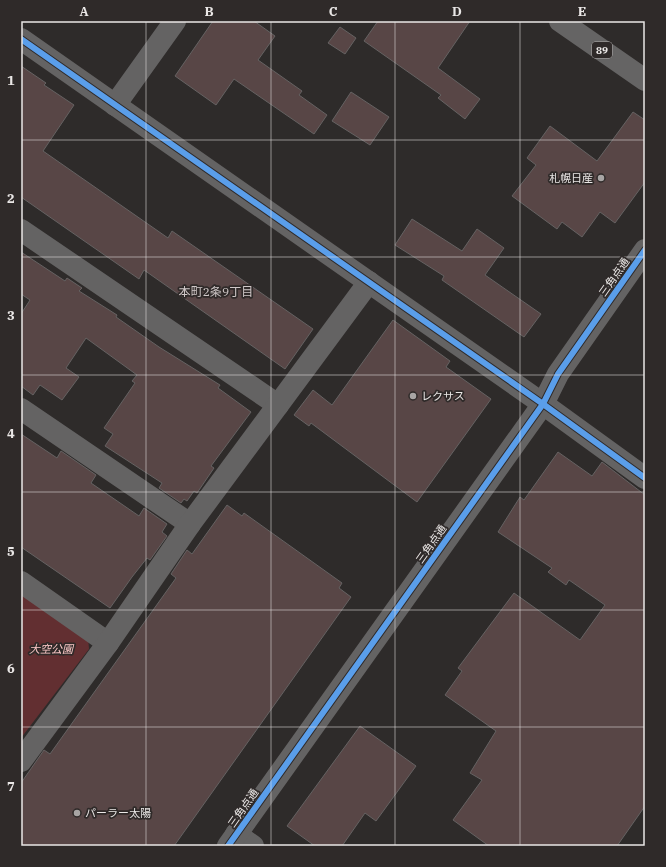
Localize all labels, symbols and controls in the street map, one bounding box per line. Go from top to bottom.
text: A [79,3,89,20]
text: B [204,3,214,20]
text: C [329,3,338,20]
text: D [452,3,462,20]
text: E [578,3,586,20]
road number: 89 [592,42,612,58]
text: 1 [7,72,15,89]
place label: 札幌日産 [549,171,593,185]
marker: 札幌日産 [596,173,606,183]
text: 2 [7,190,15,207]
street label: 三角点通 [596,255,632,299]
district label: 本町2条9丁目 [179,284,253,299]
text: 3 [7,307,15,324]
place label: レクサス [421,389,465,403]
marker: レクサス [408,391,418,401]
text: 4 [7,425,15,442]
street label: 三角点通 [413,522,449,566]
text: 5 [7,543,15,560]
park label: 大空公園 [29,642,75,656]
text: 6 [7,660,15,677]
text: 7 [7,778,15,795]
street label: 三角点通 [225,786,261,830]
place label: パーラー太陽 [85,806,151,820]
marker: パーラー太陽 [72,808,82,818]

